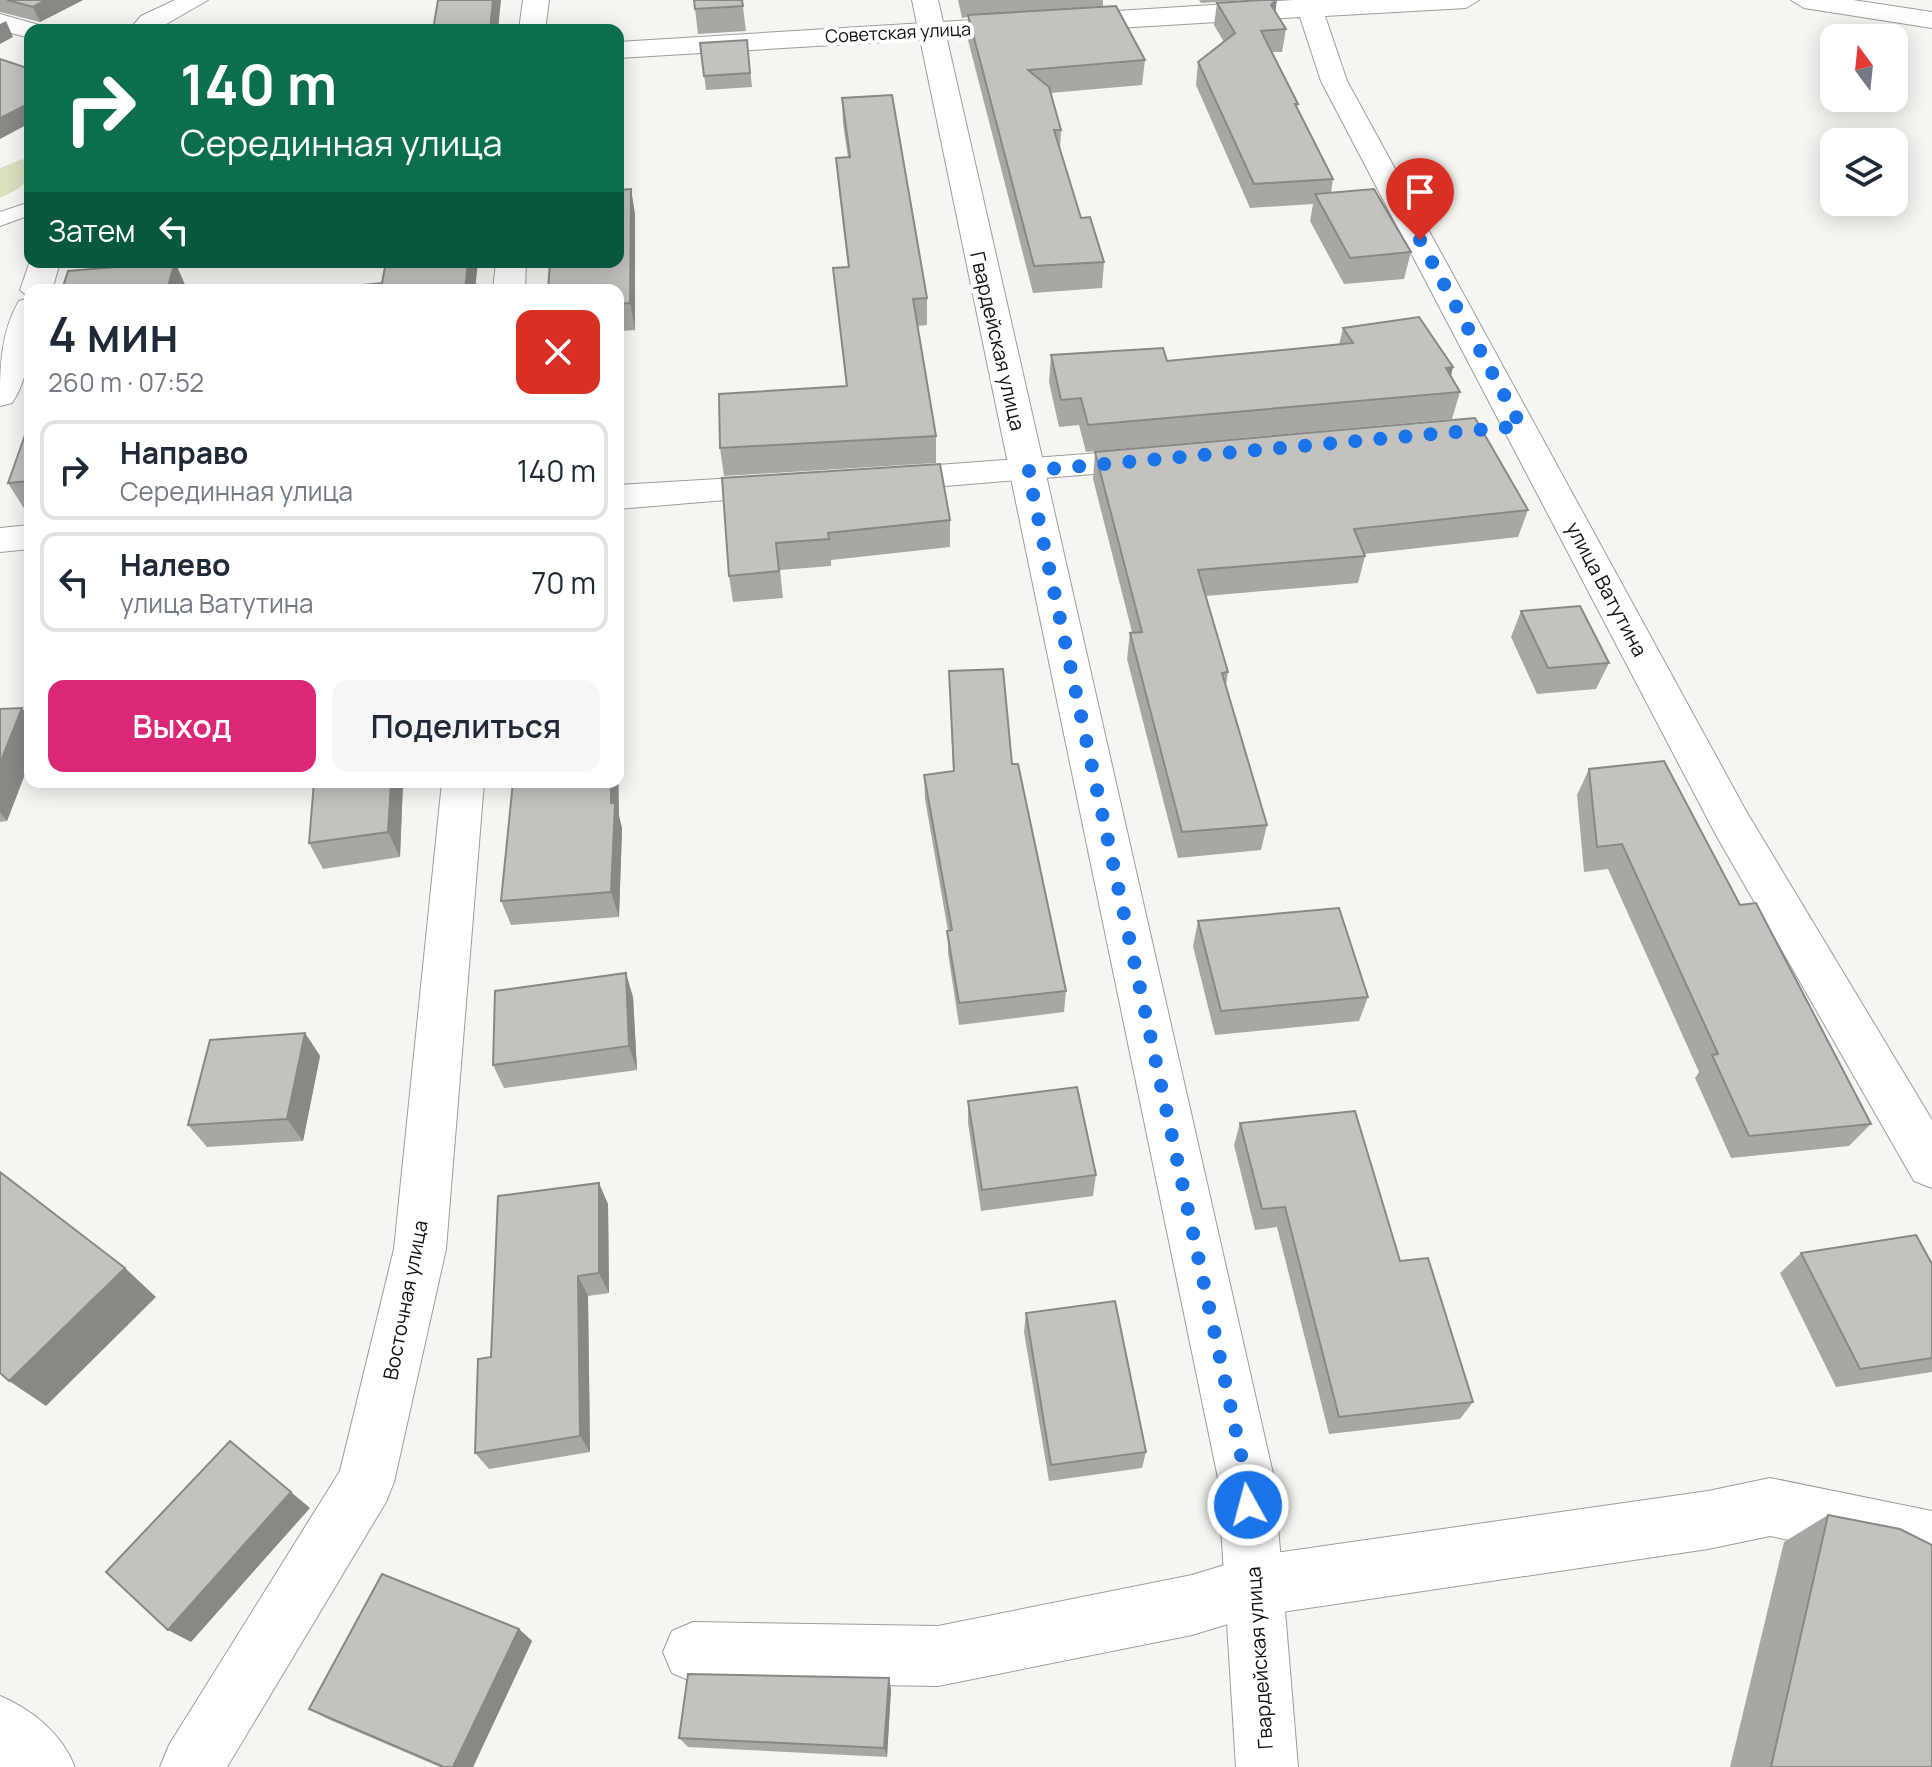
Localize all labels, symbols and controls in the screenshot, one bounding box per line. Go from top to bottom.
street label: Советская улица [825,16,971,48]
north arrow [1820,24,1908,112]
map controls [1820,24,1908,216]
text: 140 m [180,45,337,122]
icon: right [48,56,152,160]
text: Серединная улица [180,118,503,167]
button: layers [1820,128,1908,216]
pin [1386,158,1454,240]
icon: arrive [1398,170,1442,214]
icon: left [152,208,196,252]
text: Затем [48,210,136,251]
street label: Гвардейская улица [964,249,1032,433]
text: 4 мин [48,301,179,366]
button: close [516,310,600,394]
text: 260 m · 07:52 [48,364,204,400]
text: Направо [120,432,248,473]
icon: right [52,448,96,492]
text: 140 m [517,450,596,491]
text: Серединная улица [120,473,353,509]
street label: улица Ватутина [1560,517,1654,661]
text: Налево [120,544,230,585]
icon: left [52,560,96,604]
text: 70 m [531,562,596,603]
text: улица Ватутина [120,585,314,621]
button: Выход [48,680,316,772]
button: Поделиться [332,680,600,772]
street label: Восточная улица [376,1218,434,1382]
position arrow [1206,1463,1290,1547]
street label: Гвардейская улица [1239,1566,1279,1750]

